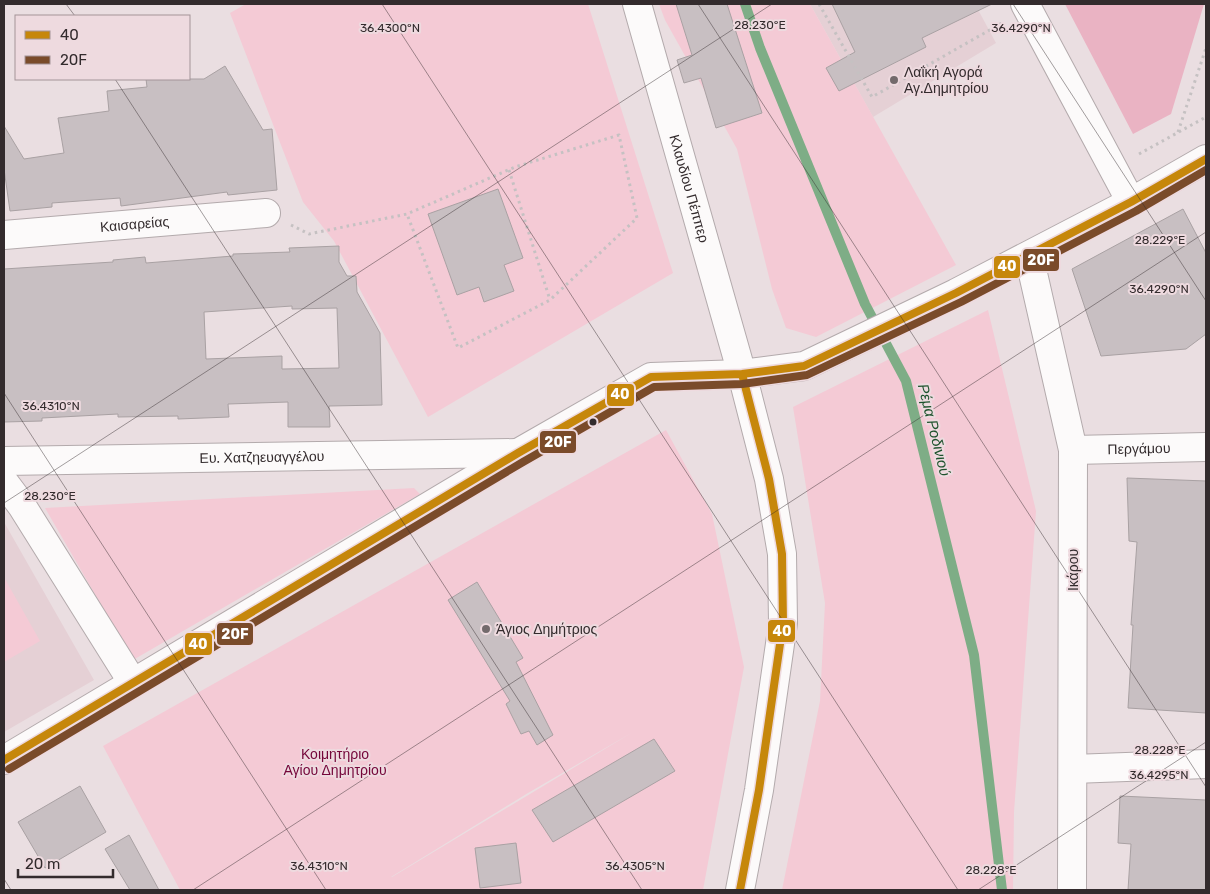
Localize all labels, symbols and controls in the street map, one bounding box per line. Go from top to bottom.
legend [15,15,190,80]
text: 28.230°E [734,18,786,32]
text: 36.4300°N [360,21,420,35]
text: 36.4290°N [991,21,1051,35]
text: 40 [60,26,79,44]
text: 20F [60,51,87,69]
place label: Λαΐκή Αγορά Αγ.Δημητρίου [904,64,989,97]
marker: Λαΐκή Αγορά Αγ.Δημητρίου [888,74,900,86]
street label: Κλαυδίου Πέππερ [666,133,713,245]
street label: Καισαρείας [99,213,170,235]
text: 28.229°E [1135,233,1185,247]
line badge: 20F [1022,248,1060,272]
text: 20F [1027,252,1055,269]
line badge: 40 [993,255,1021,279]
text: 40 [997,258,1017,275]
text: 36.4290°N [1129,282,1189,296]
water label: Ρέμα Ροδινιού [914,382,954,478]
line badge: 40 [606,383,635,407]
text: 40 [610,386,630,403]
text: 36.4310°N [22,399,80,413]
unlabelled marker [588,417,598,427]
line badge: 20F [539,430,577,454]
text: 20F [544,434,572,451]
street label: Περγάμου [1107,439,1171,458]
street label: Ευ. Χατζηευαγγέλου [199,448,325,466]
text: 28.230°E [24,489,76,503]
street label: Ικάρου [1065,549,1082,591]
line badge: 40 [767,619,796,643]
place label: Άγιος Δημήτριος [496,621,598,638]
line badge: 20F [216,622,254,646]
marker: Άγιος Δημήτριος [480,623,492,635]
text: 40 [772,623,792,640]
text: 20F [221,626,249,643]
line badge: 40 [184,632,213,656]
text: 40 [188,636,208,653]
text: 28.228°E [1134,743,1186,757]
park label: Κοιμητήριο Αγίου Δημητρίου [283,746,387,779]
text: 36.4295°N [1129,768,1189,782]
scale bar [18,846,112,878]
text: 20 m [25,855,60,873]
text: 36.4310°N [290,859,348,873]
text: 36.4305°N [605,859,665,873]
text: 28.228°E [965,863,1017,877]

